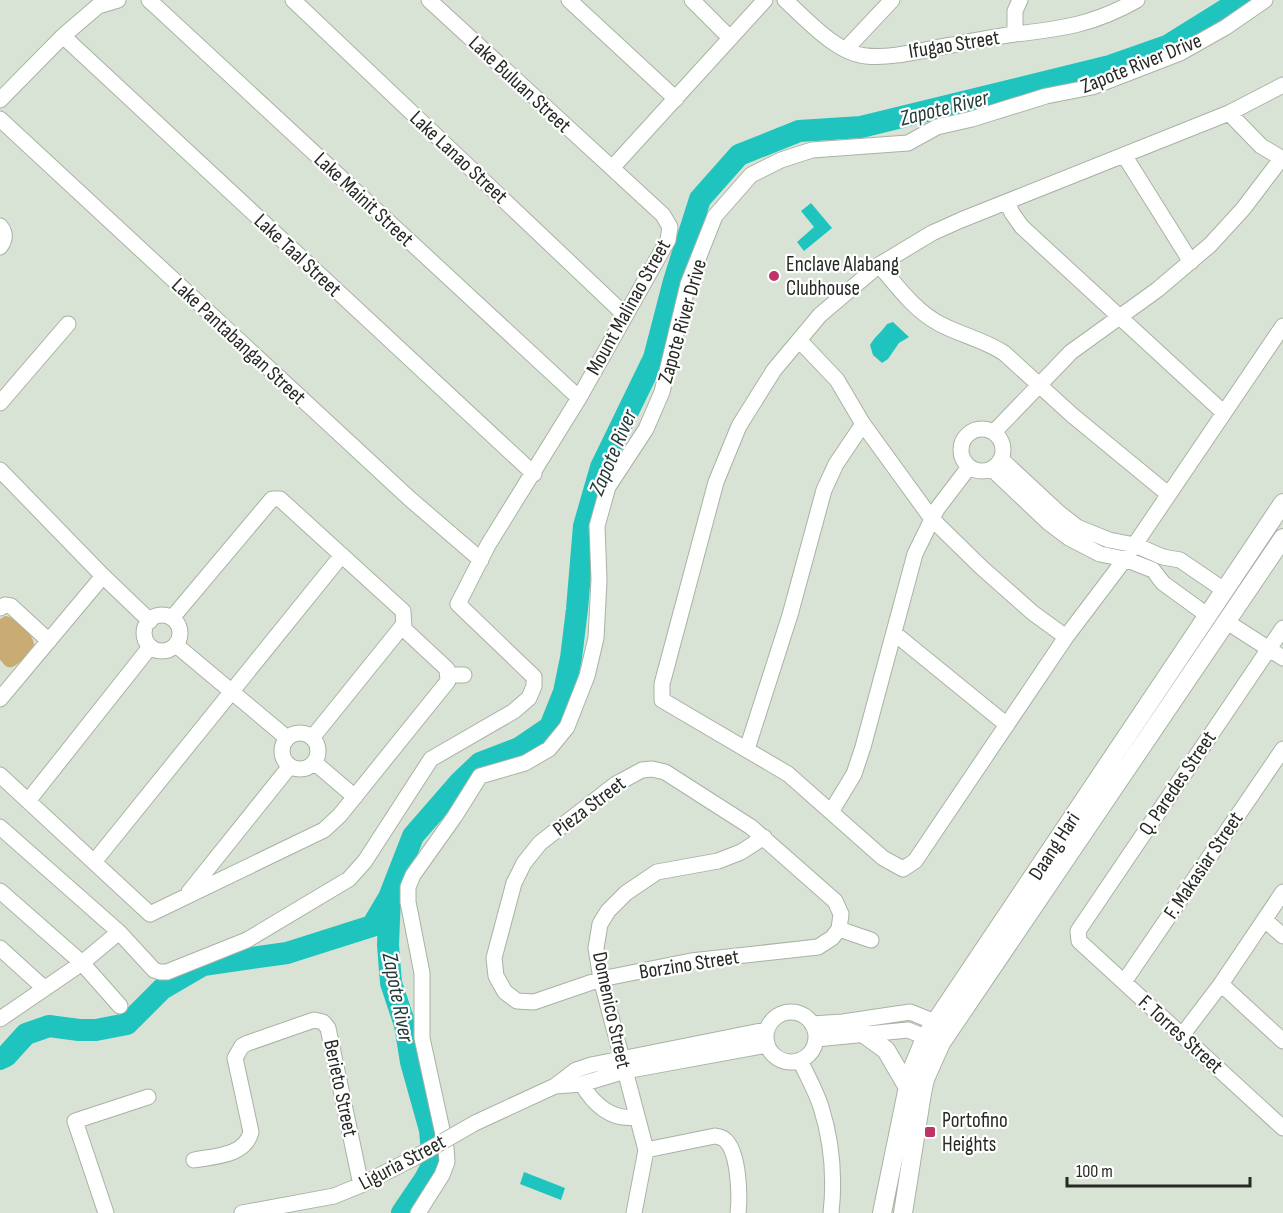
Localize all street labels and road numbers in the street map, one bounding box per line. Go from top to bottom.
street label: Ifugao Street [907,25,1001,64]
street label: Zapote River Drive [1077,28,1205,99]
street label: Lake Buluan Street [463,31,576,138]
street label: Lake Lanao Street [405,106,513,209]
street label: Lake Mainit Street [309,147,419,252]
street label: Lake Taal Street [249,209,346,302]
street label: Mount Malinao Street [581,235,676,379]
street label: Zapote River Drive [653,256,712,386]
street label: Lake Pantabangan Street [166,273,311,410]
street label: Q. Paredes Street [1133,726,1221,840]
street label: Pieza Street [548,771,631,842]
street label: F. Makasiar Street [1158,807,1248,924]
street label: Daang Hari [1023,808,1086,885]
street label: Borzino Street [637,944,741,985]
street label: Domenico Street [587,950,636,1071]
street label: F. Torres Street [1133,990,1228,1079]
street label: Berieto Street [318,1037,363,1139]
street label: Liguria Street [355,1129,450,1196]

